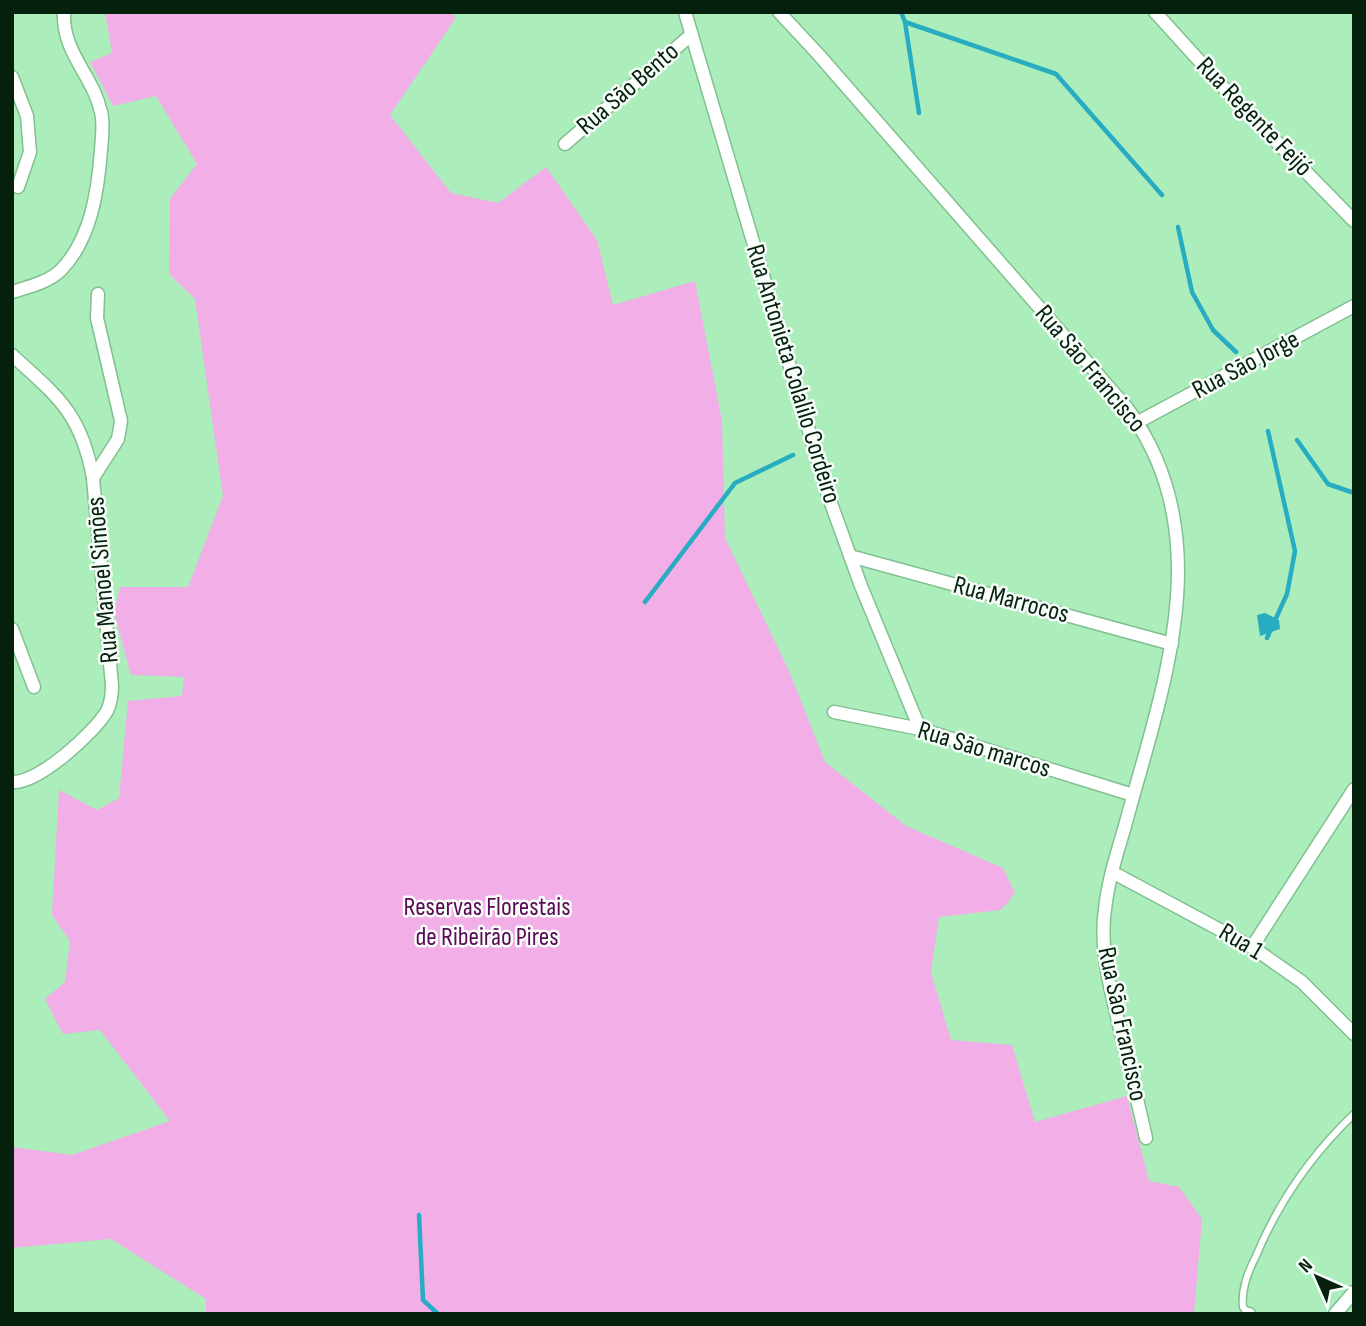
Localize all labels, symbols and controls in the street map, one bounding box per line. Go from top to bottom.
street label: Rua São Bento [571,36,685,142]
street label: Rua Regente Feijó [1189,51,1319,183]
street label: Rua Antonieta Colalilo Cordeiro [739,241,847,507]
street label: Rua São Francisco [1028,299,1152,439]
street label: Rua São Jorge [1187,324,1305,406]
street label: Rua Manoel Simões [80,495,126,665]
street label: Rua Marrocos [950,570,1072,630]
street label: Rua São marcos [914,715,1054,785]
park label: Reservas Florestais de Ribeirão Pires [403,892,571,953]
street label: Rua 1 [1213,917,1269,967]
street label: Rua São Francisco [1091,944,1153,1104]
north arrow [1282,1242,1352,1312]
text: N [1294,1254,1318,1278]

